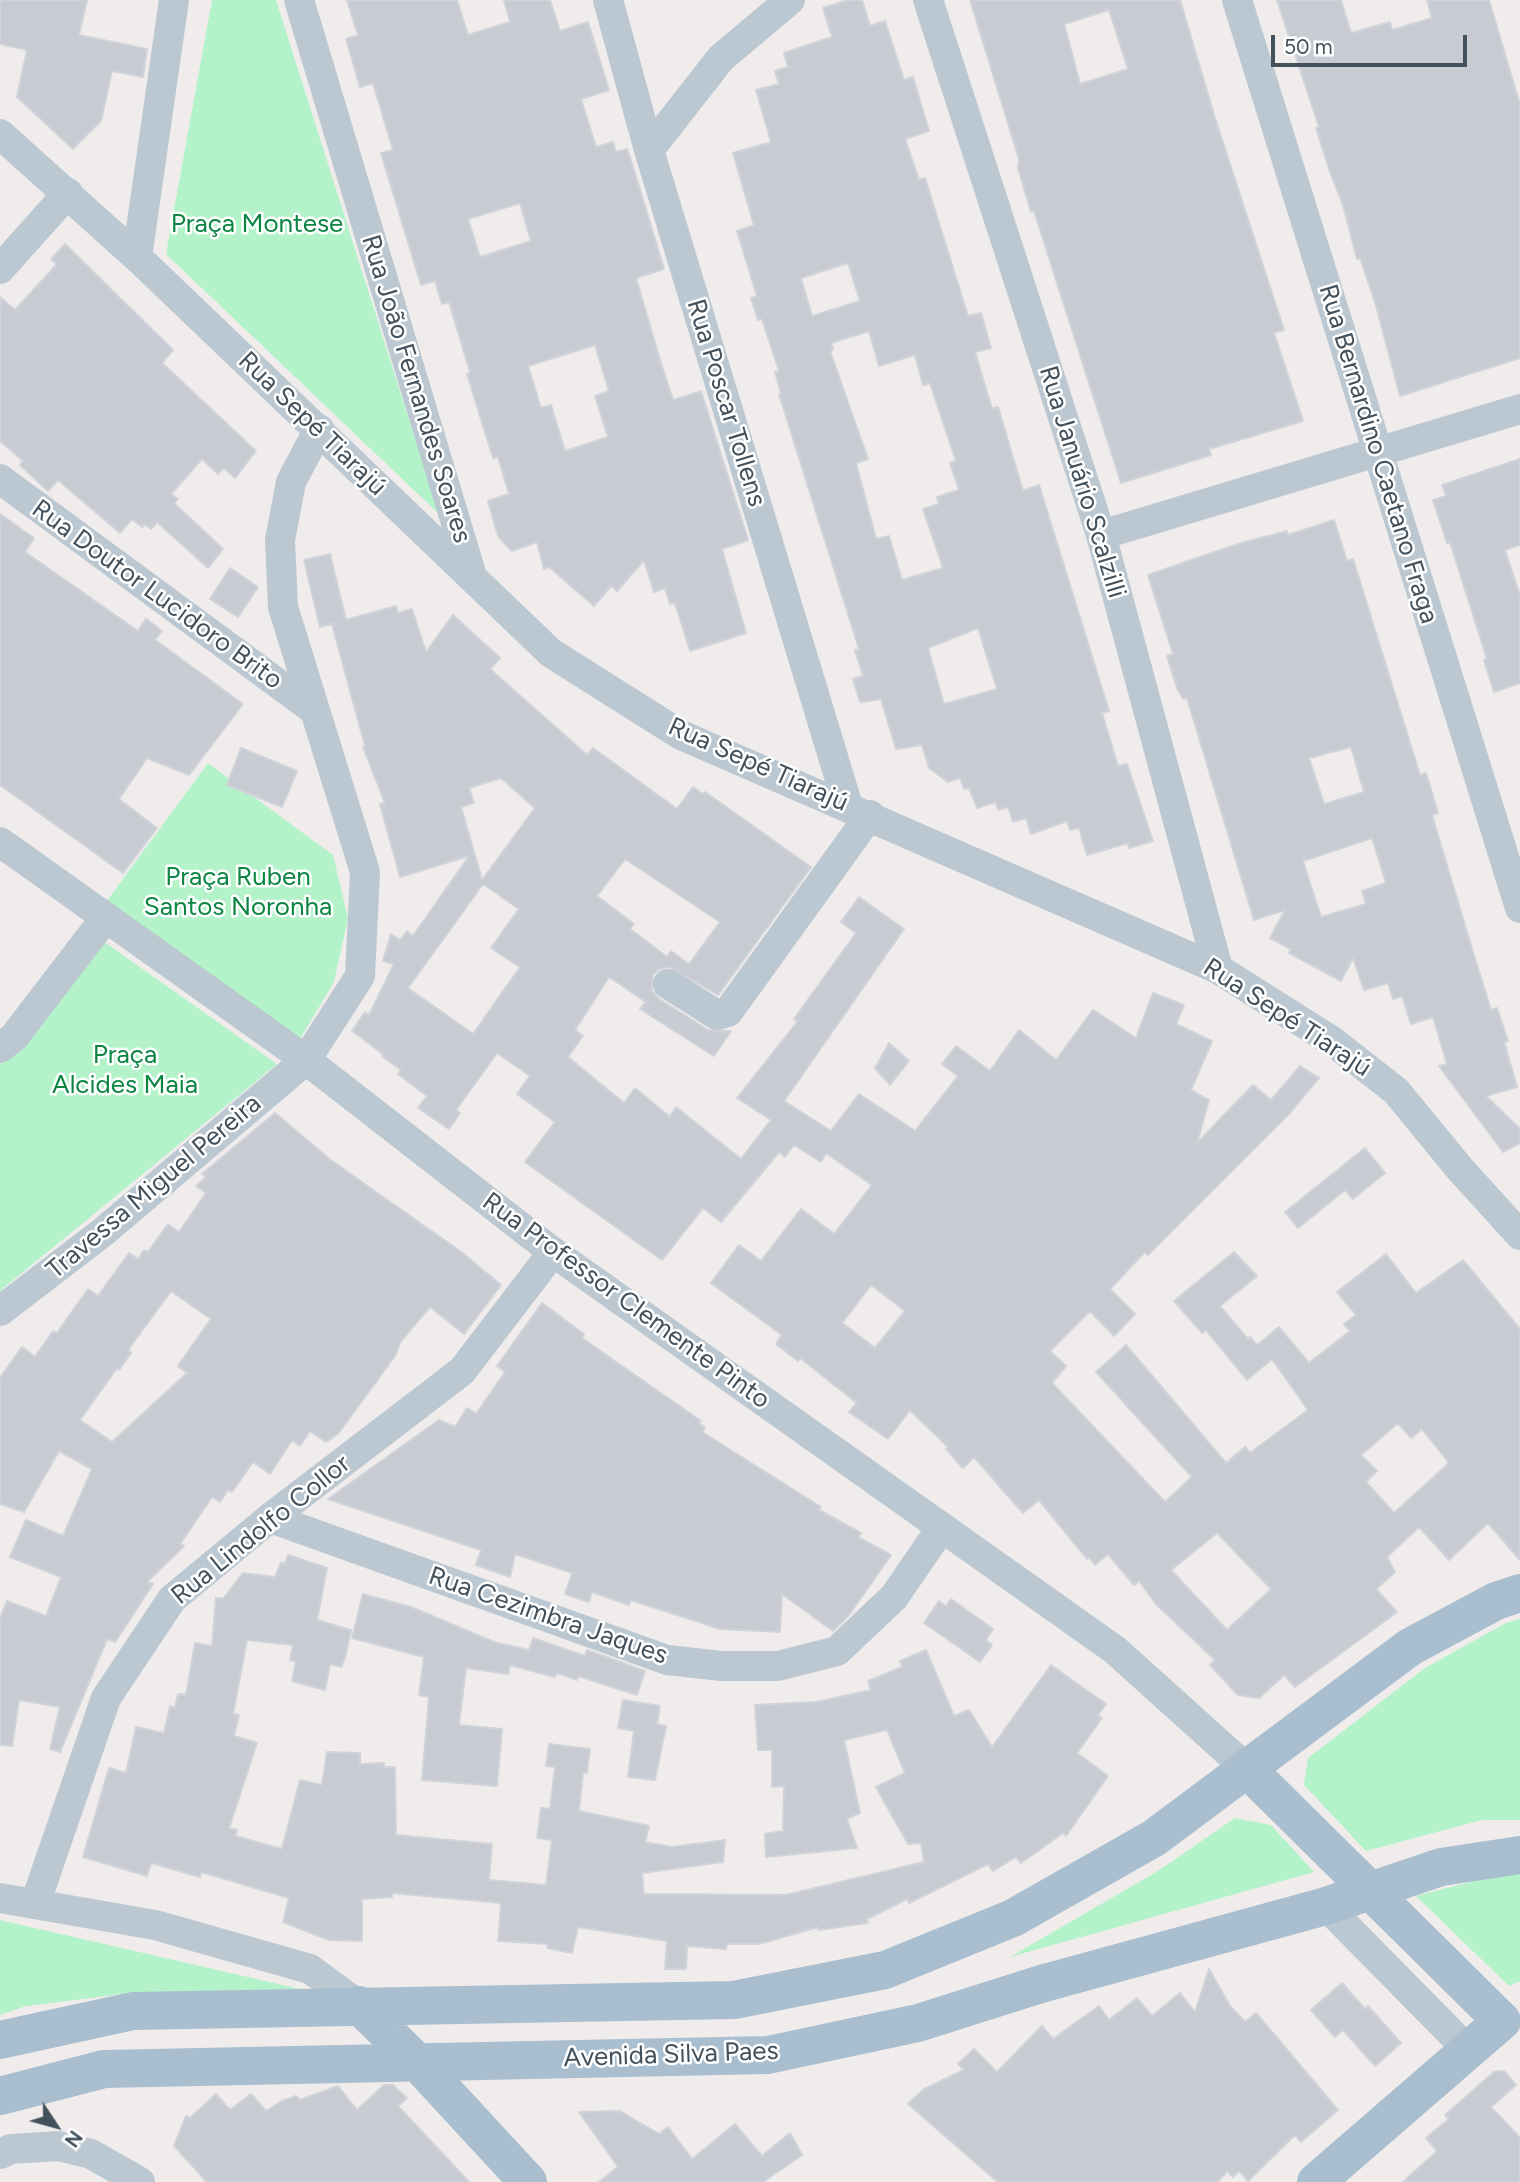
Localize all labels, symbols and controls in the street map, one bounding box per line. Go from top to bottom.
scale bar [1275,21,1471,65]
text: 50 m [1284,34,1333,59]
park label: Praça Montese [171,208,343,240]
street label: Rua João Fernandes Soares [354,231,478,547]
street label: Rua Bernardino Caetano Fraga [1312,281,1444,627]
street label: Rua Poscar Tollens [680,296,772,510]
street label: Rua Sepé Tiarajú [231,345,393,503]
street label: Rua Januário Scalzilli [1032,362,1132,602]
street label: Rua Doutor Lucidoro Brito [26,494,288,696]
street label: Rua Sepé Tiarajú [663,711,853,819]
park label: Praça Ruben Santos Noronha [144,861,332,922]
street label: Rua Sepé Tiarajú [1197,952,1377,1084]
park label: Praça Alcides Maia [52,1039,198,1100]
street label: Travessa Miguel Pereira [40,1088,268,1286]
street label: Rua Professor Clemente Pinto [476,1186,776,1416]
street label: Rua Lindolfo Collor [165,1448,357,1612]
street label: Rua Cezimbra Jaques [424,1560,672,1672]
street label: Avenida Silva Paes [563,2036,779,2074]
north arrow [21,2091,91,2161]
text: N [60,2126,87,2151]

